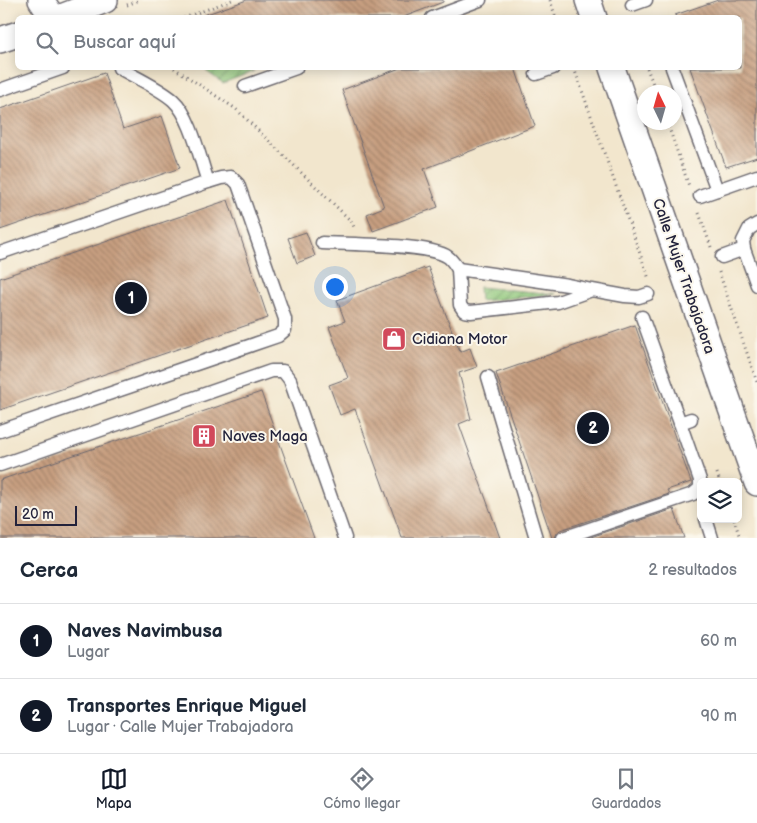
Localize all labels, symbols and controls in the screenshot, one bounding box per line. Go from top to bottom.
search box [15,15,742,70]
icon: search [33,29,61,57]
text: Buscar aquí [73,31,176,54]
north arrow [637,85,682,130]
street label: Calle Mujer Trabajadora [648,196,719,356]
your location [322,274,348,300]
pin: 1 [115,279,147,317]
shop icon: Cidiana Motor [381,326,407,352]
place label: Cidiana Motor [412,330,508,349]
pin: 2 [577,409,609,447]
building icon: Naves Maga [191,423,217,449]
place label: Naves Maga [222,427,308,446]
map controls [697,478,742,523]
button: layers [697,478,742,523]
scale bar [15,503,78,526]
text: 20 m [22,506,54,523]
text: Cerca [20,558,78,583]
text: 2 resultados [648,561,737,580]
text: Naves Navimbusa [67,620,223,643]
text: 1 [33,632,39,651]
text: 60 m [700,632,737,651]
text: Lugar [67,643,109,662]
text: Transportes Enrique Miguel [67,695,307,718]
text: 2 [31,707,41,726]
text: 90 m [701,707,737,726]
text: Lugar · Calle Mujer Trabajadora [67,718,294,737]
tab: Mapa [96,765,132,812]
tab: Cómo llegar [323,765,400,812]
tab: Guardados [591,765,661,812]

